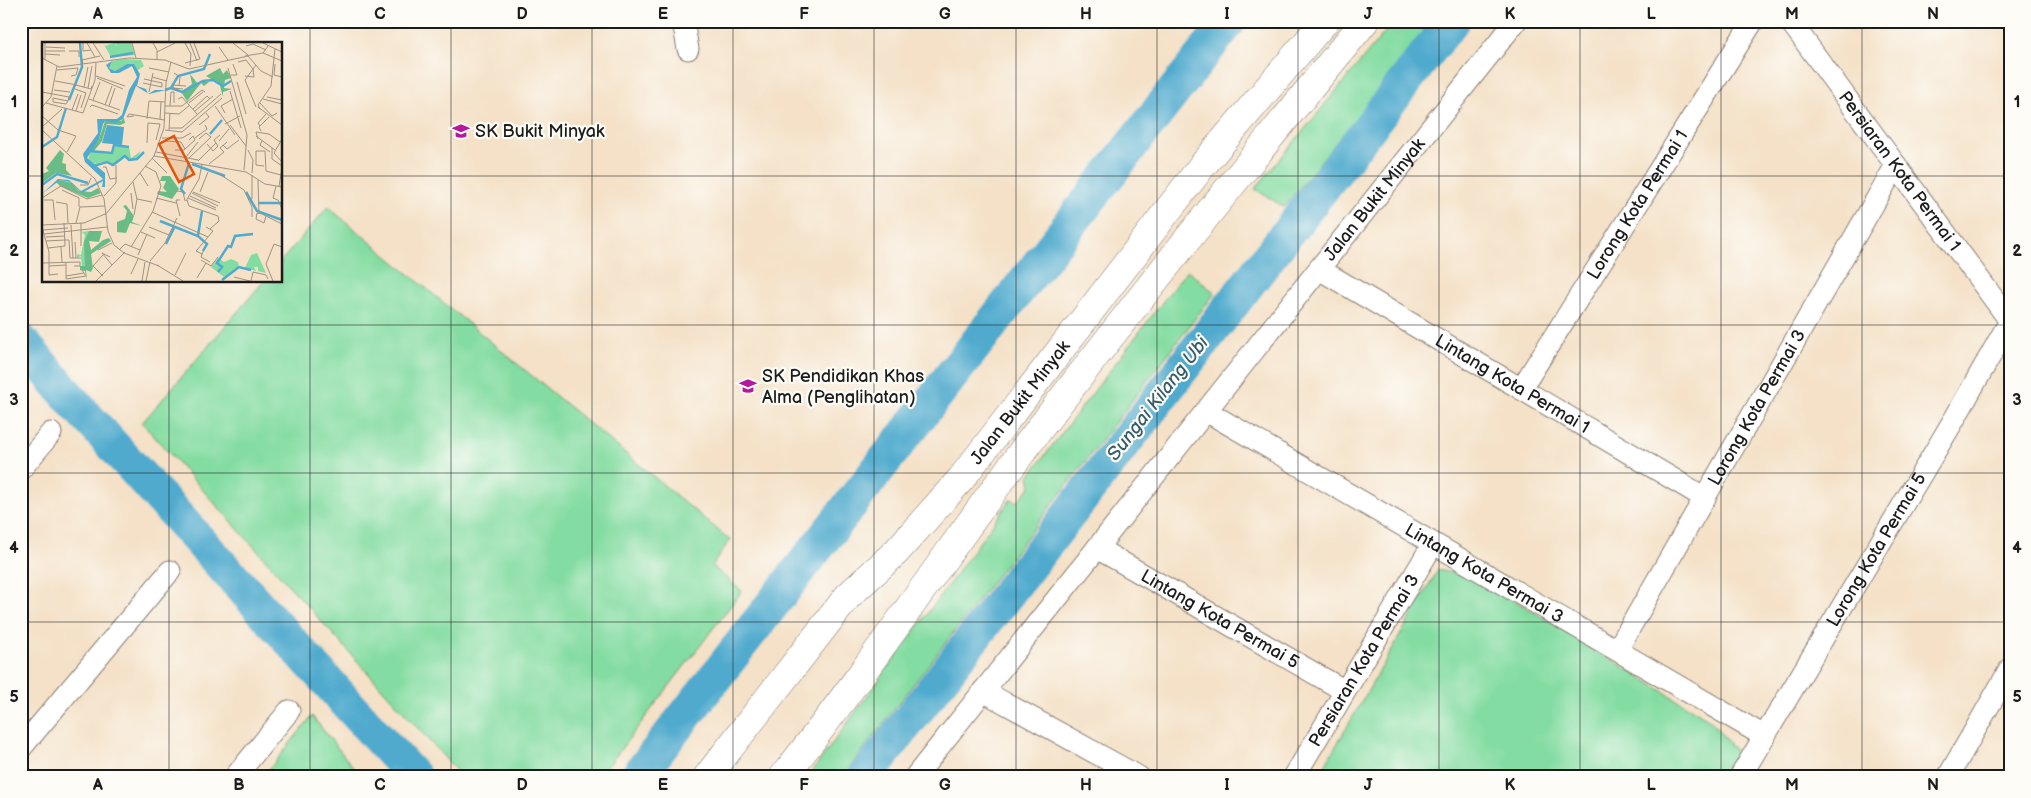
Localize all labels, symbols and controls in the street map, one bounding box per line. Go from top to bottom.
text: A [92,5,103,24]
text: B [233,5,245,24]
text: C [374,5,386,24]
text: D [516,5,528,24]
text: E [658,5,668,24]
text: F [799,5,809,24]
text: G [939,5,951,24]
text: H [1080,5,1092,24]
text: I [1224,5,1230,24]
text: J [1364,5,1373,24]
text: K [1505,5,1516,24]
text: L [1646,5,1656,24]
text: M [1785,5,1799,24]
text: N [1927,5,1939,24]
inset map [42,42,282,282]
street label: Persiaran Kota Permai 1 [1834,87,1966,255]
text: 1 [11,93,17,112]
text: 1 [2014,93,2020,112]
school or university icon: SK Bukit Minyak [451,121,471,141]
place label: SK Bukit Minyak [475,121,605,142]
street label: Lorong Kota Permai 1 [1582,126,1692,283]
street label: Jalan Bukit Minyak [1319,134,1430,265]
text: 2 [9,242,19,261]
text: 2 [2012,242,2022,261]
street label: Lorong Kota Permai 3 [1704,326,1810,489]
street label: Lintang Kota Permai 1 [1432,330,1593,438]
water label: Sungai Kilang Ubi [1102,332,1214,466]
street label: Jalan Bukit Minyak [966,336,1074,469]
place label: SK Pendidikan Khas Alma (Penglihatan) [762,366,924,408]
school or university icon: SK Pendidikan Khas Alma (Penglihatan) [738,376,758,396]
text: 3 [9,391,19,410]
text: 3 [2012,391,2022,410]
street label: Lorong Kota Permai 5 [1822,469,1930,630]
street label: Lintang Kota Permai 3 [1401,519,1567,627]
text: 4 [9,539,19,558]
text: 4 [2012,539,2022,558]
street label: Lintang Kota Permai 5 [1137,565,1303,673]
street label: Persiaran Kota Permai 3 [1304,570,1423,750]
text: 5 [9,688,19,707]
text: 5 [2012,688,2022,707]
text: A [92,776,103,795]
text: B [233,776,245,795]
text: C [374,776,386,795]
text: D [516,776,528,795]
text: E [658,776,668,795]
text: F [799,776,809,795]
text: G [939,776,951,795]
text: H [1080,776,1092,795]
text: I [1224,776,1230,795]
text: J [1364,776,1373,795]
text: K [1505,776,1516,795]
text: L [1646,776,1656,795]
text: M [1785,776,1799,795]
text: N [1927,776,1939,795]

